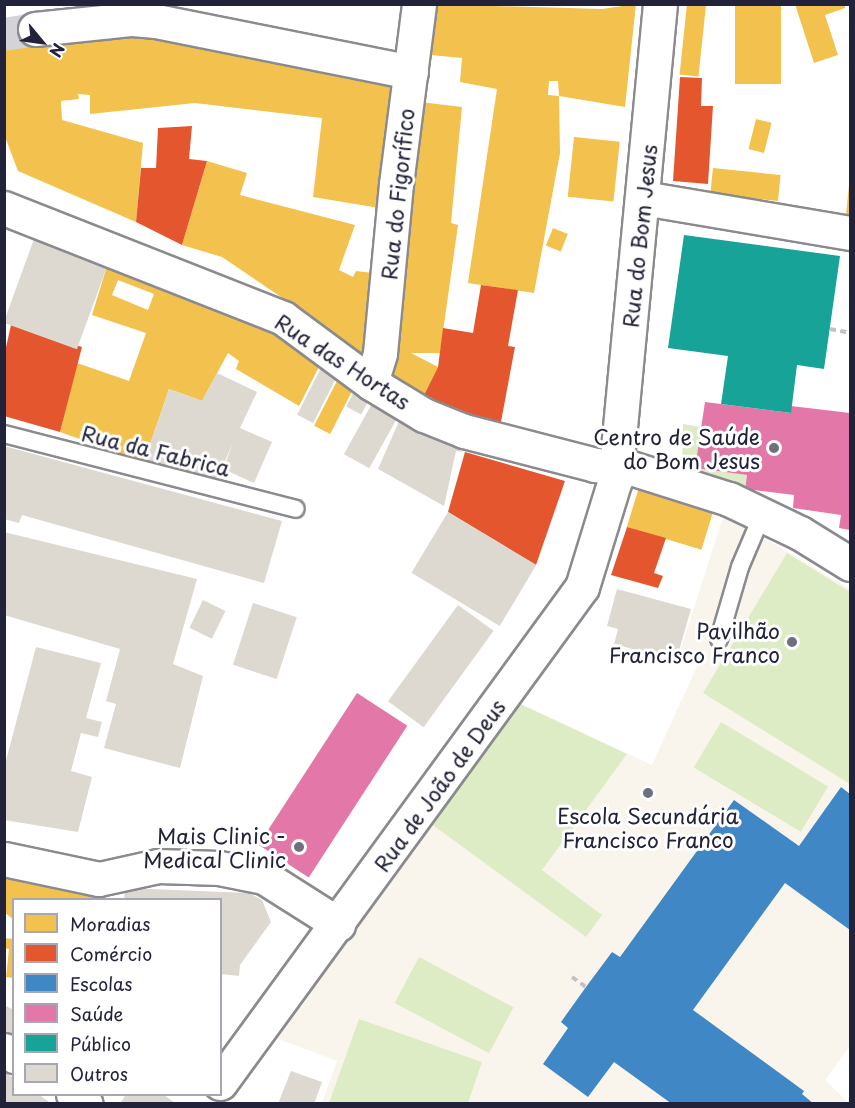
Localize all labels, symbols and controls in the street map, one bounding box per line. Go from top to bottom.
north arrow [12,12,72,72]
text: N [44,39,71,62]
street label: Rua do Figorífico [375,107,419,281]
street label: Rua do Bom Jesus [617,143,661,329]
street label: Rua das Hortas [270,308,416,414]
street label: Rua da Fabrica [78,419,234,481]
place label: Centro de Saúde do Bom Jesus [591,423,760,473]
marker: Centro de Saúde do Bom Jesus [765,439,783,457]
place label: Pavilhão Francisco Franco [608,617,780,667]
marker: Pavilhão Francisco Franco [785,635,799,649]
street label: Rua de João de Deus [367,692,511,878]
marker: Escola Secundária Francisco Franco [641,786,655,800]
place label: Escola Secundária Francisco Franco [556,802,740,852]
place label: Mais Clinic - Medical Clinic [144,822,286,872]
marker: Mais Clinic - Medical Clinic [290,838,308,856]
legend [12,898,222,1096]
text: Moradias [70,910,151,937]
text: Comércio [70,940,152,967]
text: Escolas [70,970,132,997]
text: Saúde [70,1000,123,1027]
text: Público [70,1030,131,1057]
text: Outros [70,1060,128,1087]

